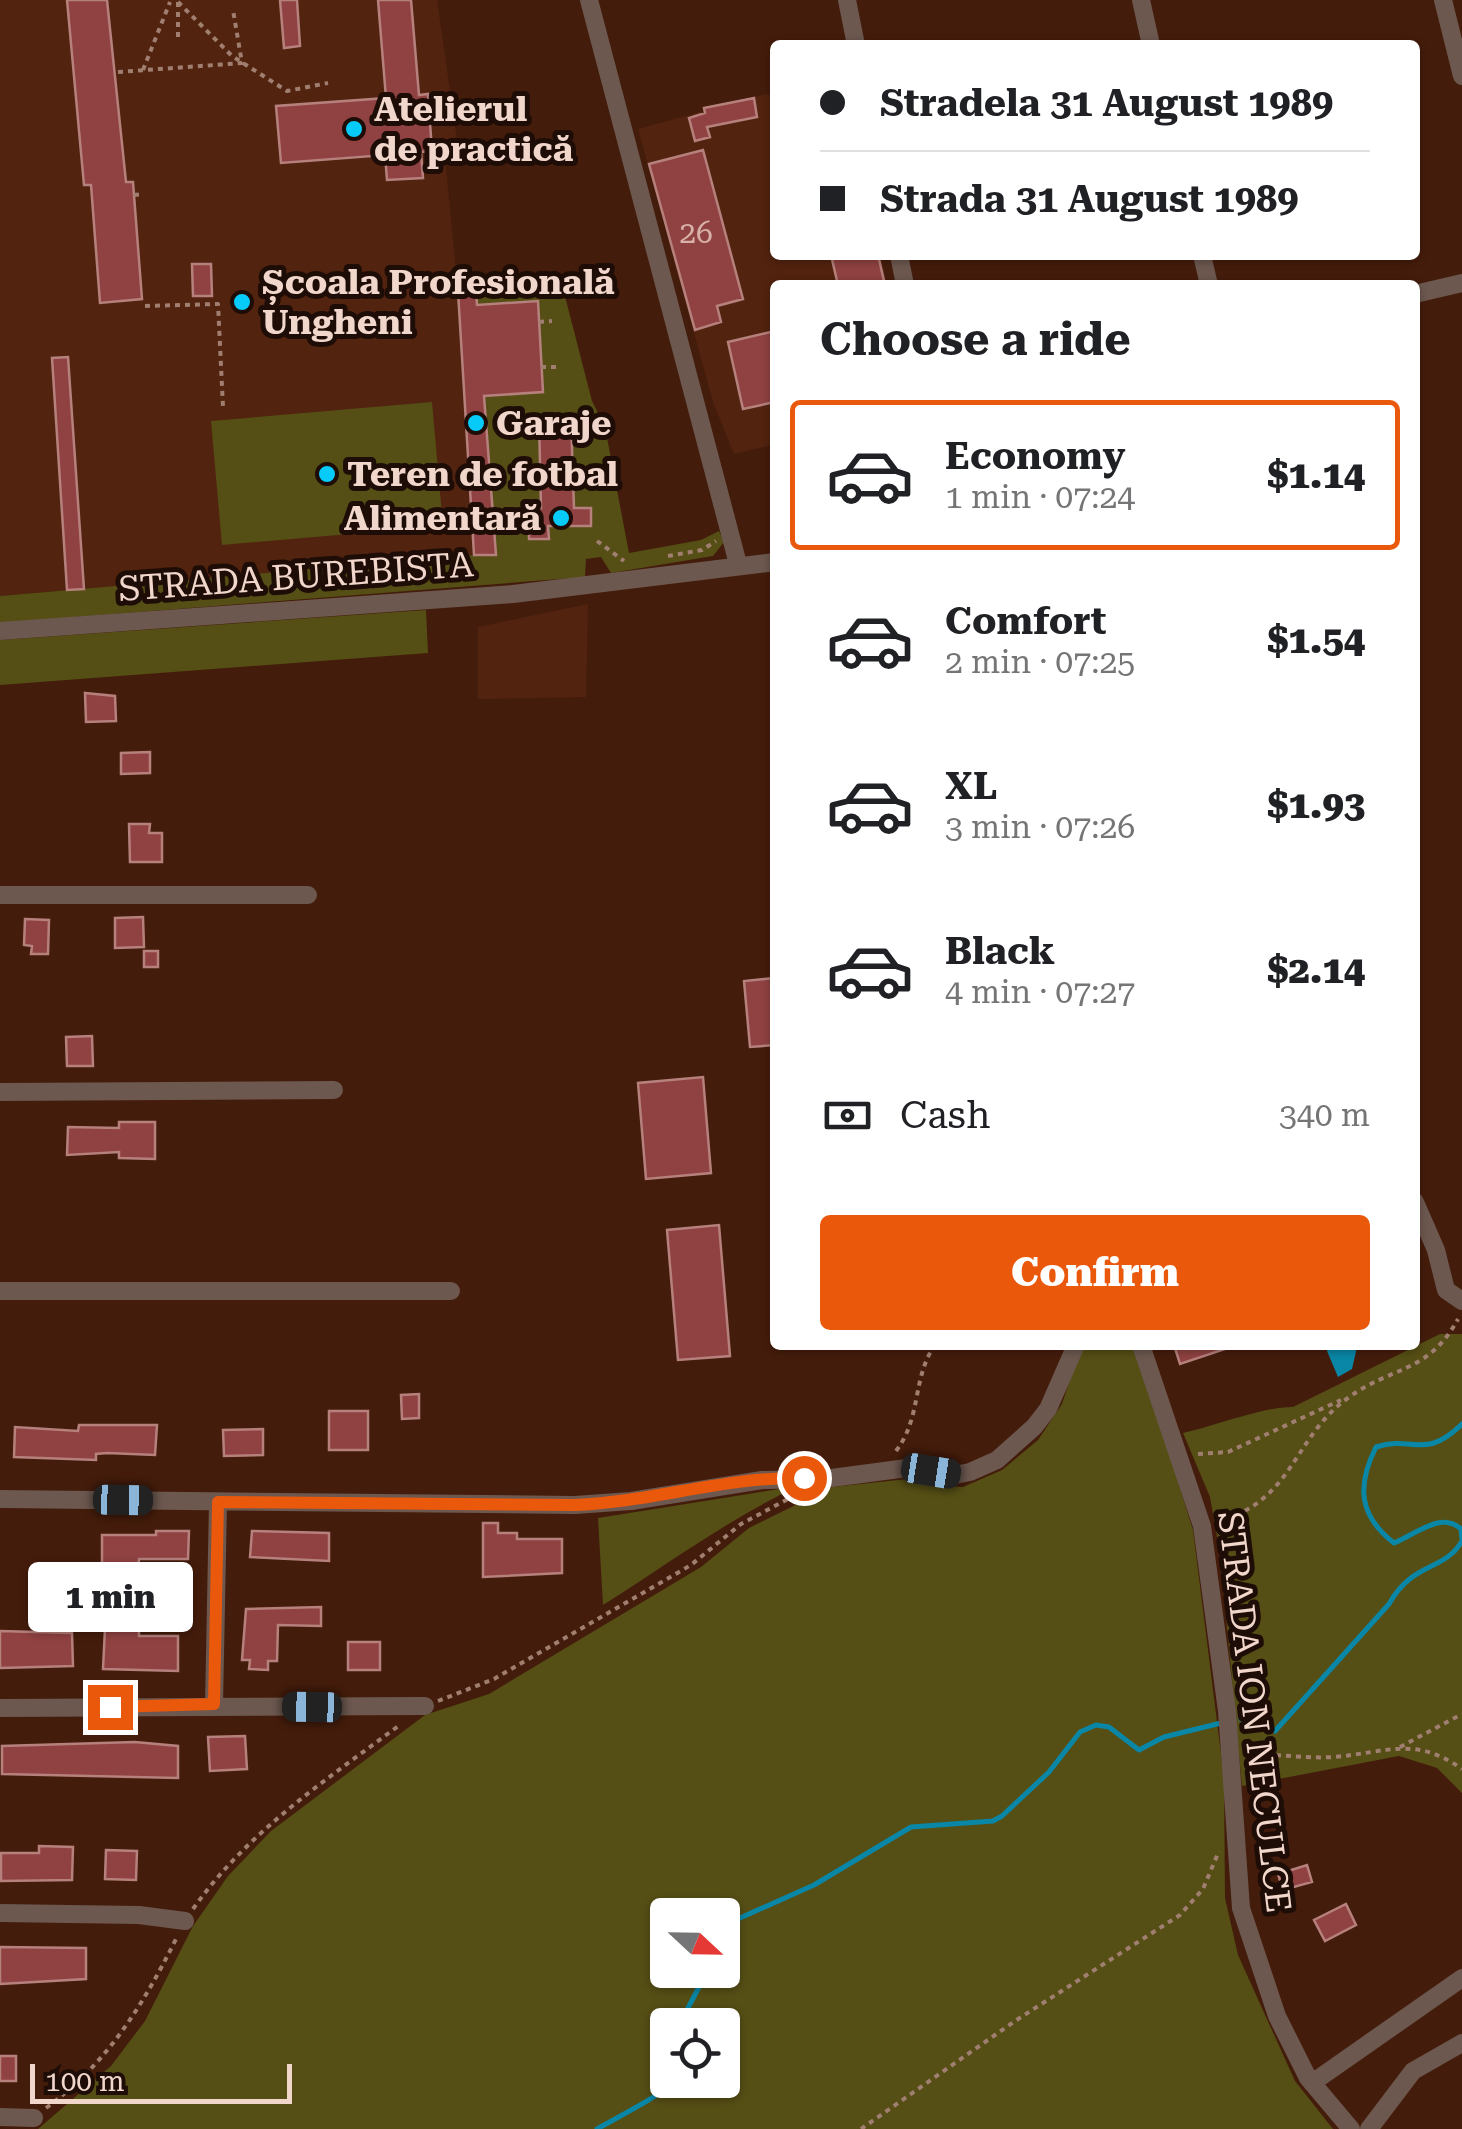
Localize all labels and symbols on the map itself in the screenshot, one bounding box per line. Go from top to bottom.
place label: Atelierul de practică [374,89,574,170]
marker: Atelierul de practică [343,118,365,140]
house number: 26 [679,215,713,250]
place label: Școala Profesională Ungheni [262,262,615,343]
marker: Școala Profesională Ungheni [231,291,253,313]
place label: Garaje [496,403,612,444]
marker: Garaje [465,412,487,434]
place label: Teren de fotbal [347,454,618,495]
marker: Teren de fotbal [316,463,338,485]
place label: Alimentară [344,498,541,539]
marker: Alimentară [550,507,572,529]
street label: STRADA BUREBISTA [117,544,476,610]
car [899,1451,963,1491]
route start [782,1456,827,1501]
car [93,1484,153,1516]
street label: STRADA ION NECULCE [1209,1509,1299,1915]
callout: 1 min [28,1562,192,1632]
route end [88,1685,133,1730]
car [282,1691,342,1723]
north arrow [650,1898,740,1988]
scale bar [30,2059,292,2104]

